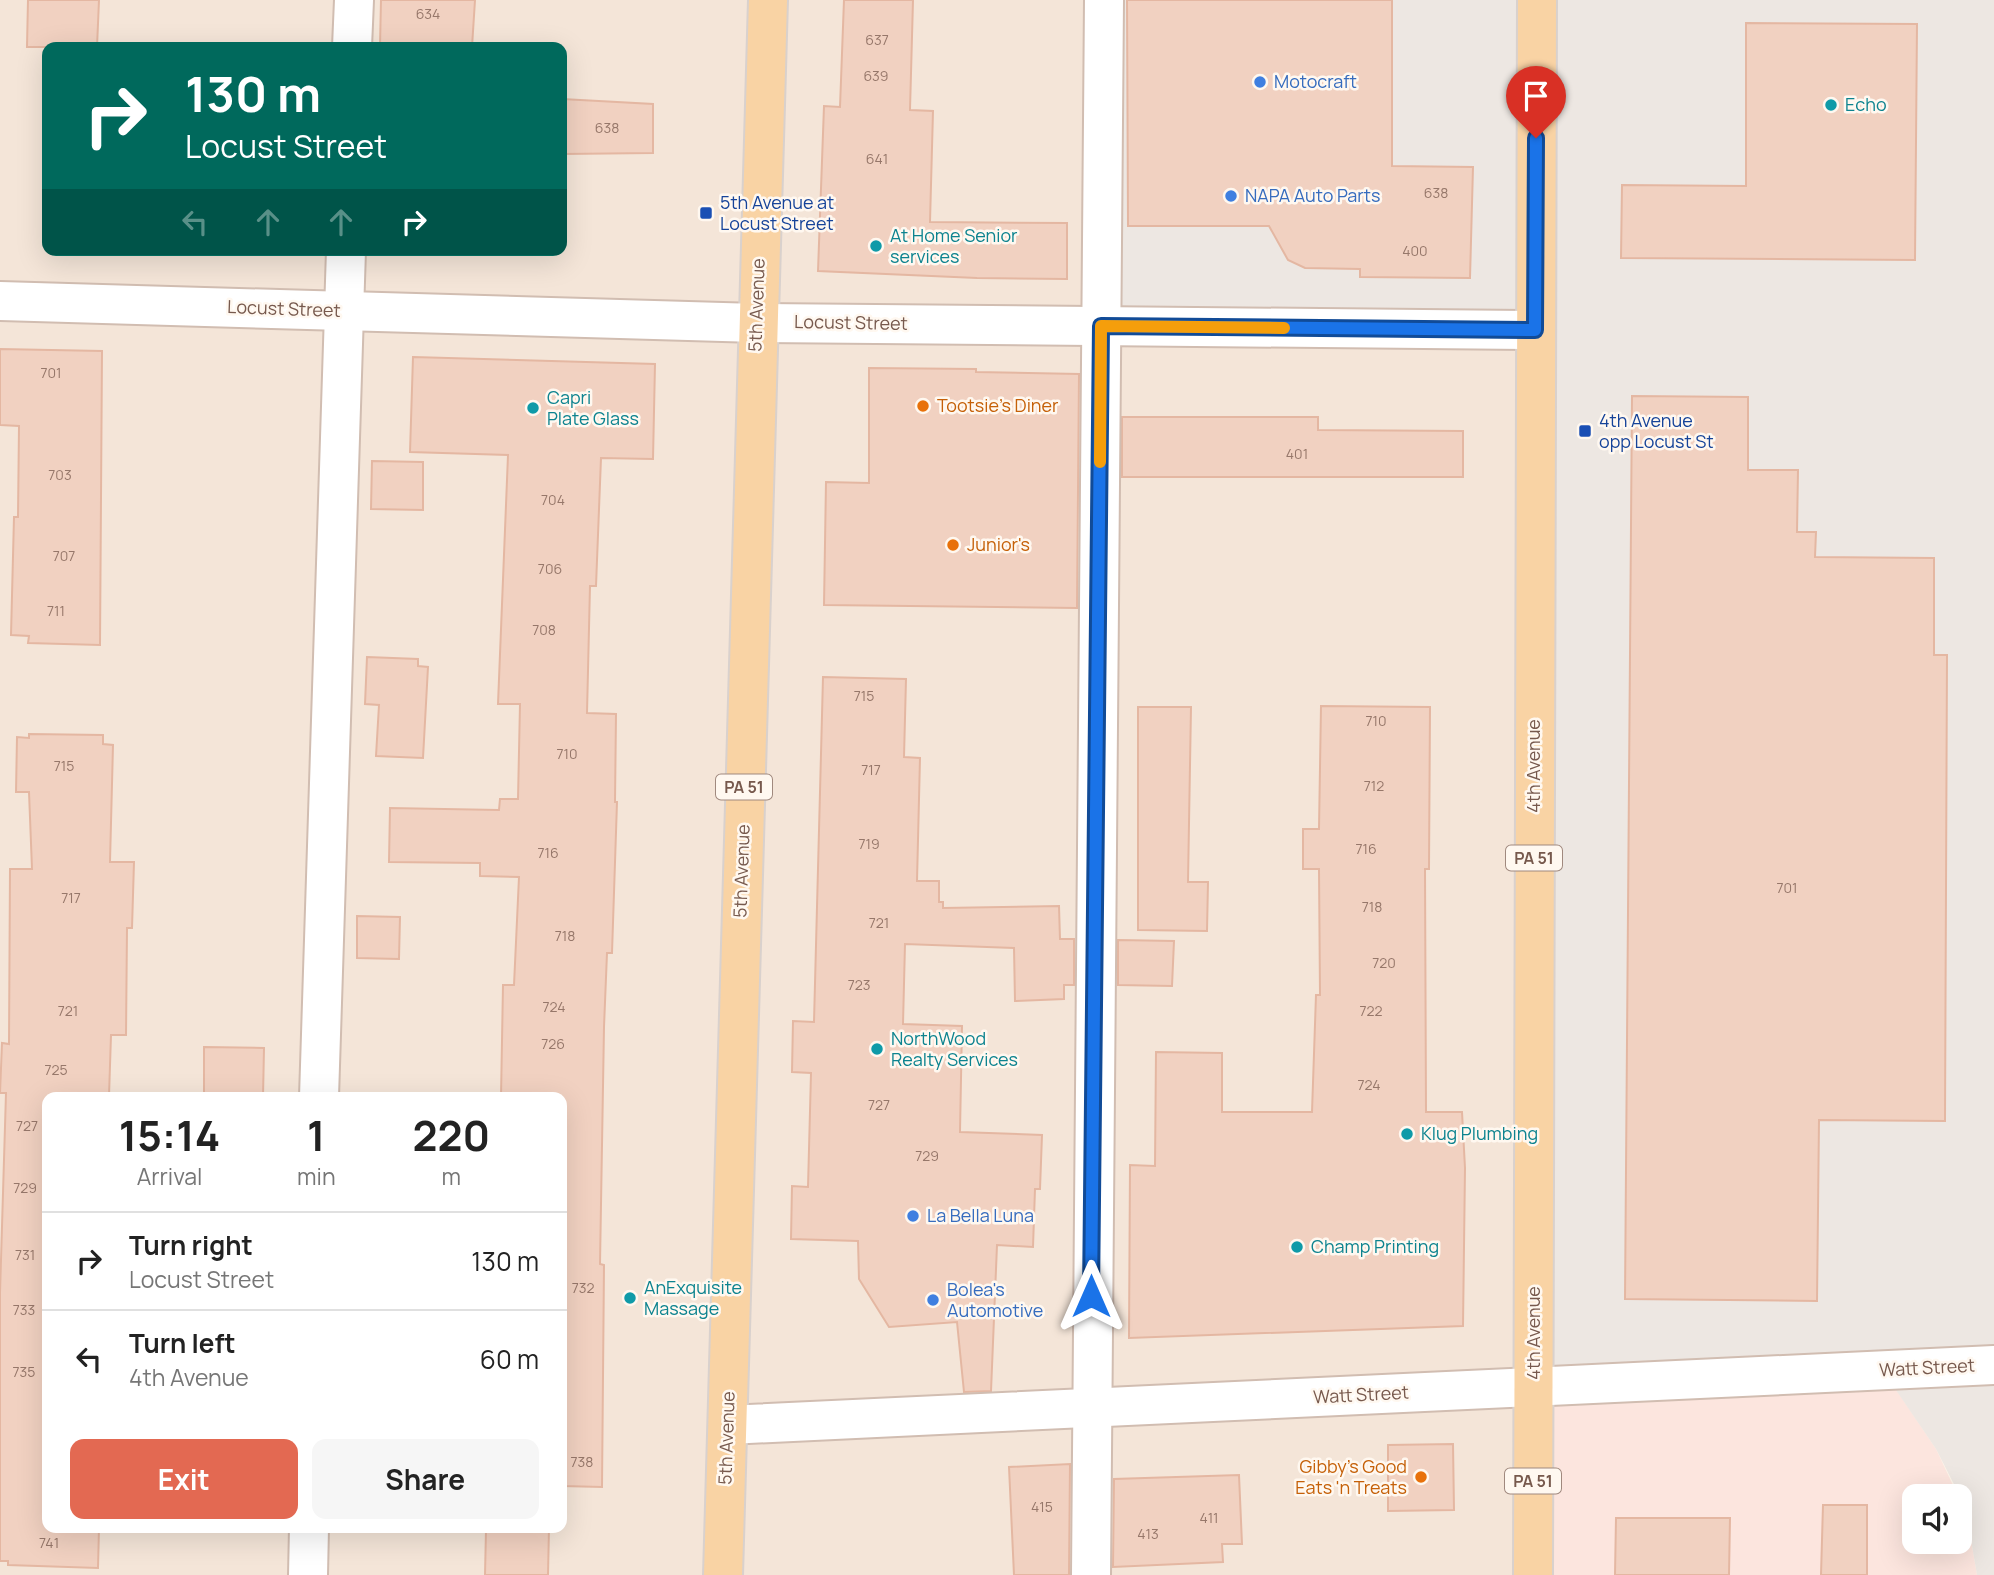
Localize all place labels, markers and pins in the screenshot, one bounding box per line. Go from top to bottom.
pin [1506,66,1566,138]
place label: Motocraft [1274,69,1357,93]
marker: Motocraft [1252,74,1268,90]
place label: Echo [1845,92,1887,116]
marker: Echo [1823,97,1839,113]
place label: NAPA Auto Parts [1245,183,1381,207]
marker: NAPA Auto Parts [1223,188,1239,204]
place label: 5th Avenue at Locust Street [720,190,834,235]
marker: 5th Avenue at Locust Street [698,205,714,221]
place label: At Home Senior services [890,223,1018,268]
marker: At Home Senior services [868,238,884,254]
place label: Capri Plate Glass [547,385,639,430]
place label: Tootsie's Diner [937,393,1059,417]
marker: Tootsie's Diner [915,398,931,414]
marker: Capri Plate Glass [525,400,541,416]
place label: 4th Avenue opp Locust St [1599,408,1714,453]
marker: 4th Avenue opp Locust St [1577,423,1593,439]
place label: Junior's [967,532,1030,556]
marker: Junior's [945,537,961,553]
place label: NorthWood Realty Services [891,1026,1018,1071]
marker: NorthWood Realty Services [869,1041,885,1057]
place label: Klug Plumbing [1421,1121,1538,1145]
marker: Klug Plumbing [1399,1126,1415,1142]
place label: La Bella Luna [927,1203,1034,1227]
marker: La Bella Luna [905,1208,921,1224]
place label: Champ Printing [1311,1234,1439,1258]
marker: Champ Printing [1289,1239,1305,1255]
place label: AnExquisite Massage [644,1275,742,1320]
place label: Bolea's Automotive [947,1277,1043,1322]
marker: AnExquisite Massage [622,1290,638,1306]
marker: Bolea's Automotive [925,1292,941,1308]
place label: Gibby's Good Eats 'n Treats [1295,1454,1407,1499]
marker: Gibby's Good Eats 'n Treats [1413,1469,1429,1485]

